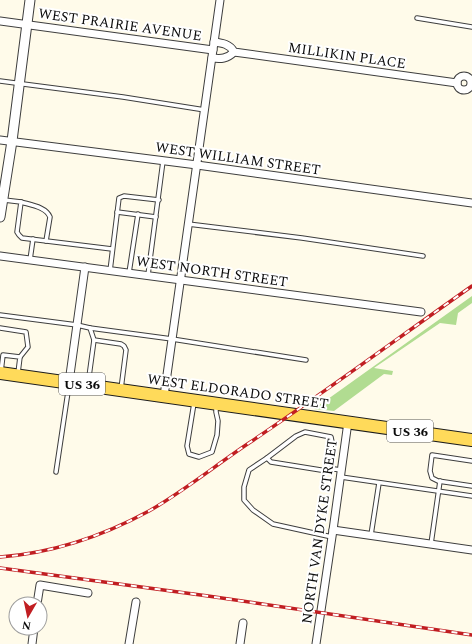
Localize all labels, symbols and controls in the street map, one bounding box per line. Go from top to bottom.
street label: WEST PRAIRIE AVENUE [37,3,203,46]
street label: MILLIKIN PLACE [287,37,407,74]
street label: WEST WILLIAM STREET [154,137,322,180]
street label: WEST NORTH STREET [135,250,289,293]
street label: WEST ELDORADO STREET [146,368,330,415]
road number: US 36 [59,373,105,395]
road number: US 36 [387,420,433,442]
street label: NORTH VAN DYKE STREET [296,437,343,625]
north arrow [8,596,48,636]
text: N [21,616,32,634]

